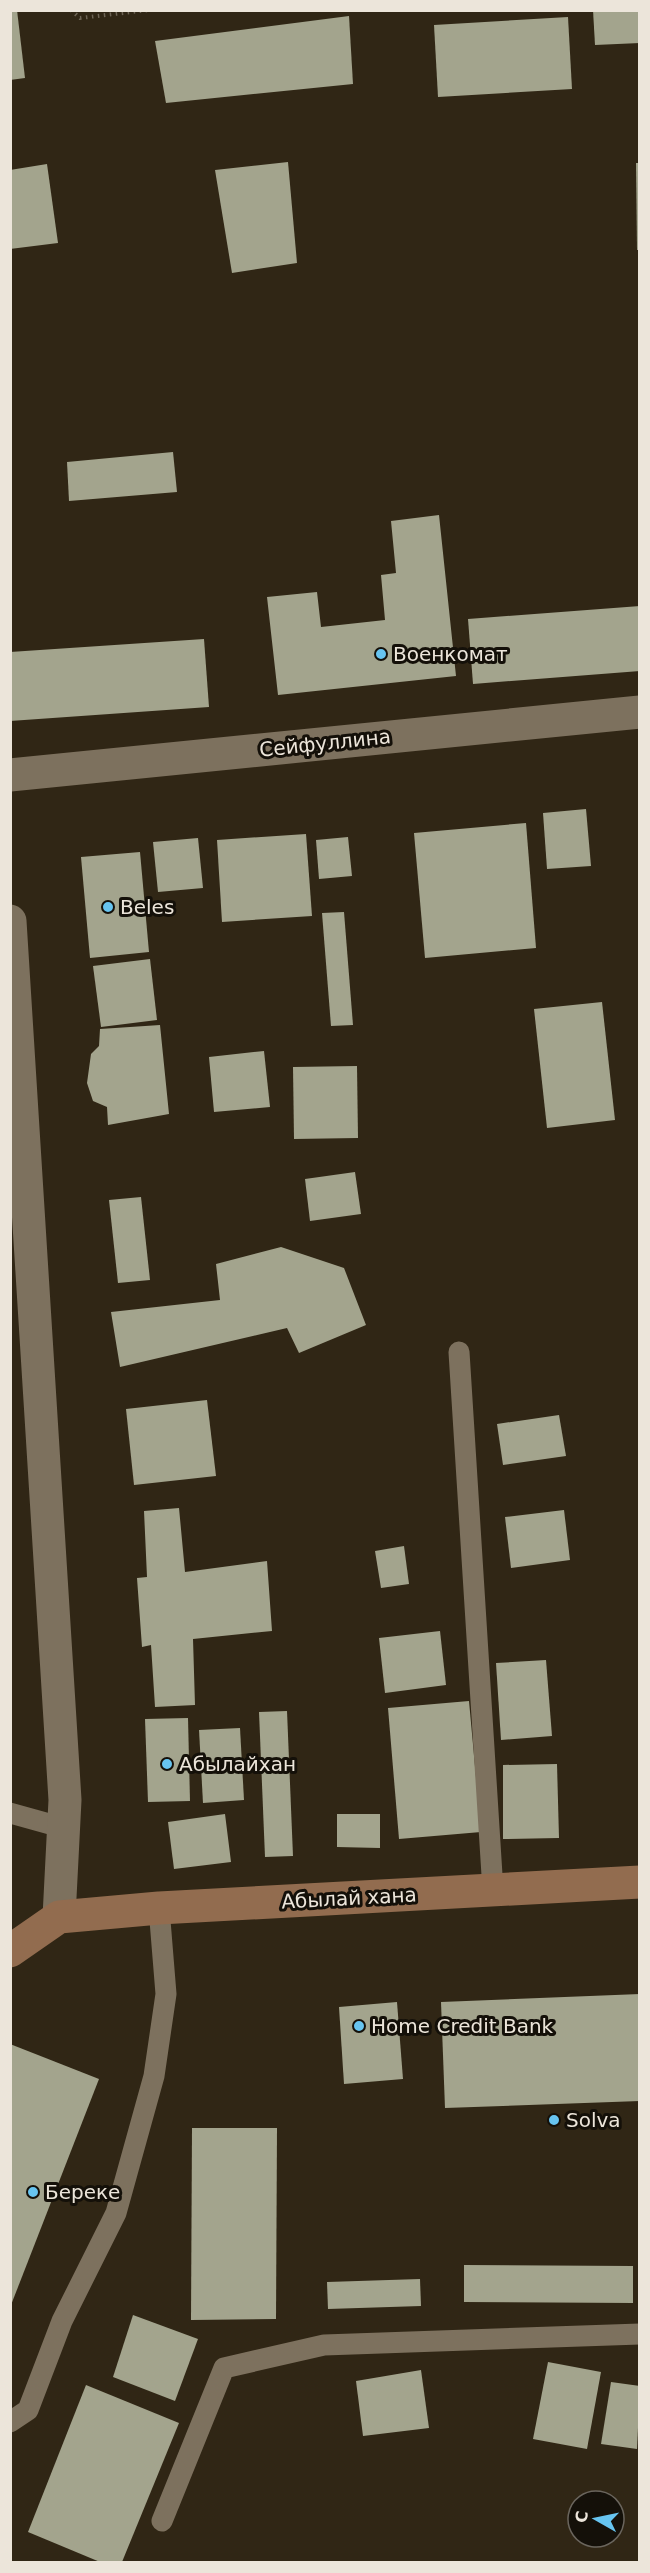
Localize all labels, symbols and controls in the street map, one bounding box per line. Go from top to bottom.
place label: Военкомат [393,642,508,666]
marker: Военкомат [374,647,388,661]
street label: Сейфуллина [258,724,392,762]
place label: Beles [120,895,174,919]
marker: Beles [101,900,115,914]
place label: Абылайхан [179,1752,296,1776]
marker: Абылайхан [160,1757,174,1771]
street label: Абылай хана [281,1882,417,1914]
place label: Home Credit Bank [371,2014,554,2038]
marker: Home Credit Bank [352,2019,366,2033]
place label: Solva [566,2108,621,2132]
marker: Solva [547,2113,561,2127]
place label: Береке [45,2180,120,2204]
marker: Береке [26,2185,40,2199]
north arrow [566,2489,626,2549]
text: С [571,2509,592,2524]

